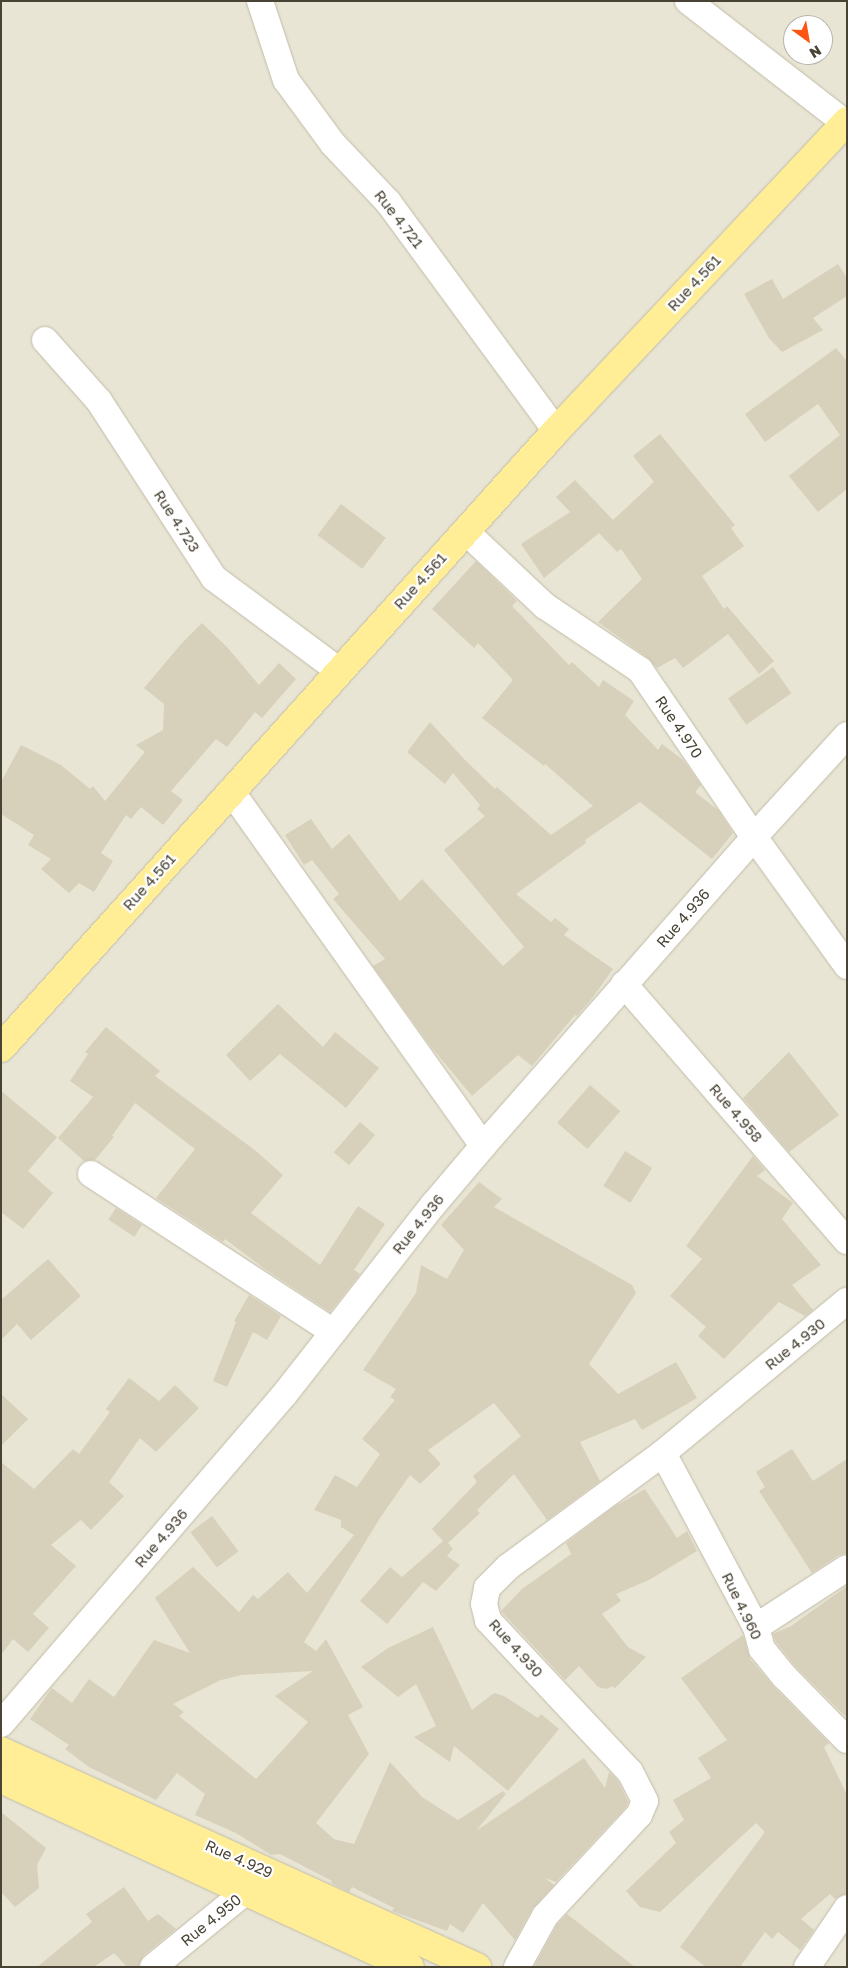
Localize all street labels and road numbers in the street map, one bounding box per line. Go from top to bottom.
street label: Rue 4.721 [371,186,427,252]
street label: Rue 4.561 [664,251,724,315]
street label: Rue 4.723 [150,487,204,555]
street label: Rue 4.561 [390,549,450,613]
street label: Rue 4.970 [652,692,706,762]
street label: Rue 4.561 [119,850,179,914]
street label: Rue 4.936 [653,885,713,951]
street label: Rue 4.958 [706,1080,766,1146]
street label: Rue 4.936 [388,1190,448,1258]
street label: Rue 4.930 [761,1314,829,1374]
street label: Rue 4.936 [131,1505,191,1571]
street label: Rue 4.960 [718,1569,766,1643]
street label: Rue 4.930 [485,1615,547,1681]
street label: Rue 4.929 [202,1836,276,1882]
street label: Rue 4.950 [177,1890,245,1950]

